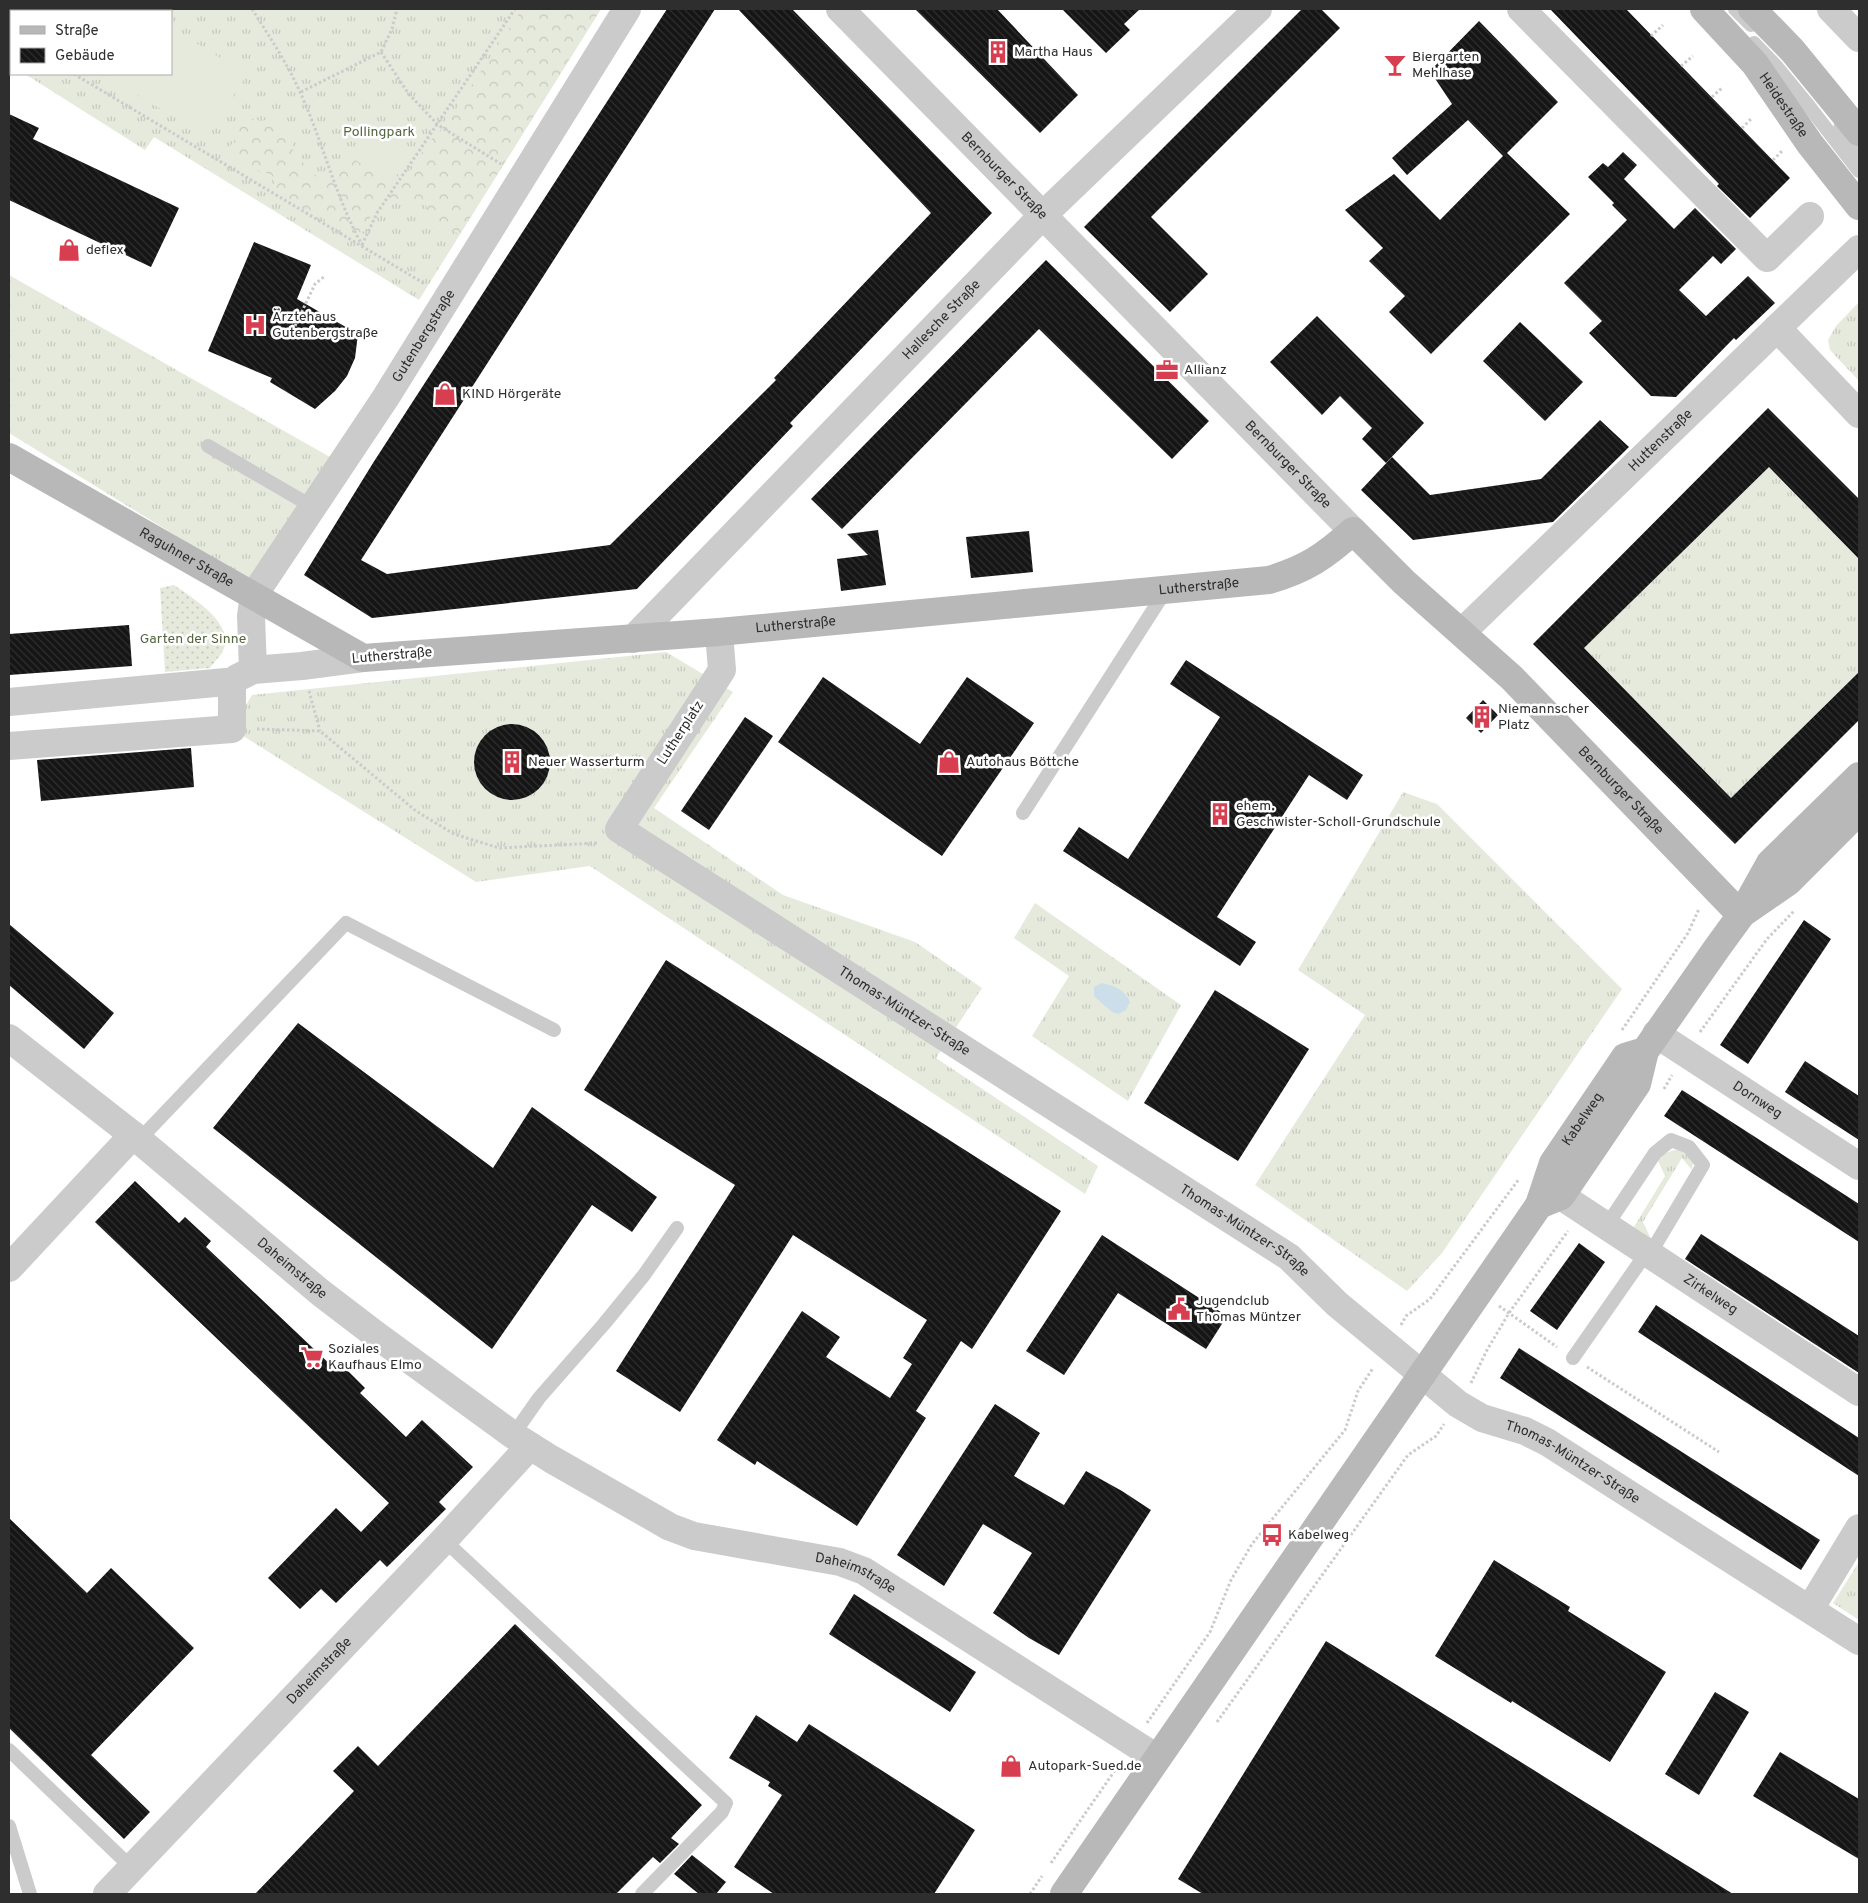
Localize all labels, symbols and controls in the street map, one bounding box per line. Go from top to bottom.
legend [10,10,172,75]
text: Straße [55,22,99,41]
building icon: Martha Haus [985,39,1011,65]
place label: Martha Haus [1014,44,1093,61]
text: Gebäude [55,47,115,66]
place label: Biergarten Mehlhase [1412,49,1479,82]
bar icon: Biergarten Mehlhase [1382,52,1408,78]
street label: Heidestraße [1755,69,1812,141]
park label: Pollingpark [343,124,415,141]
street label: Bernburger Straße [957,128,1051,223]
shop icon: deflex [56,237,82,263]
place label: deflex [86,242,124,259]
street label: Hallesche Straße [899,276,984,363]
street label: Gutenbergstraße [389,286,459,386]
place label: Ärztehaus Gutenbergstraße [272,308,378,342]
hospital icon: Ärztehaus Gutenbergstraße [242,312,268,338]
office icon: Allianz [1154,357,1180,383]
place label: Allianz [1184,362,1227,379]
shop icon: KIND Hörgeräte [432,381,458,407]
place label: KIND Hörgeräte [462,386,561,403]
street label: Huttenstraße [1625,406,1696,475]
street label: Bernburger Straße [1241,417,1335,512]
street label: Raguhner Straße [136,524,237,591]
street label: Lutherstraße [1158,574,1240,599]
street label: Lutherstraße [755,612,837,637]
park label: Garten der Sinne [140,631,246,648]
street label: Lutherstraße [351,644,433,668]
street label: Lutherplatz [654,698,708,768]
place label: Niemannscher Platz [1498,701,1590,734]
building icon: Niemannscher Platz [1469,704,1495,730]
street label: Bernburger Straße [1574,743,1667,838]
building icon: Neuer Wasserturm [499,749,525,775]
shop icon: Autohaus Böttche [936,749,962,775]
place label: Neuer Wasserturm [528,754,645,771]
place label: Autohaus Böttche [966,754,1079,771]
place label: ehem. Geschwister-Scholl-Grundschule [1236,798,1441,831]
building icon: ehem. Geschwister-Scholl-Grundschule [1207,801,1233,827]
street label: Thomas-Müntzer-Straße [835,963,973,1060]
street label: Dornweg [1729,1078,1785,1122]
street label: Kabelweg [1558,1089,1607,1149]
street label: Thomas-Müntzer-Straße [1176,1181,1313,1281]
street label: Daheimstraße [253,1234,330,1303]
street label: Zirkelweg [1680,1270,1741,1318]
place label: Jugendclub Thomas Müntzer [1196,1293,1302,1326]
public building icon: Jugendclub Thomas Müntzer [1166,1296,1192,1322]
place label: Soziales Kaufhaus Elmo [328,1341,422,1374]
supermarket icon: Soziales Kaufhaus Elmo [299,1344,325,1370]
street label: Thomas-Müntzer-Straße [1503,1417,1643,1508]
bus stop icon: Kabelweg [1259,1522,1285,1548]
place label: Kabelweg [1288,1527,1349,1544]
street label: Daheimstraße [814,1549,899,1598]
street label: Daheimstraße [283,1634,355,1708]
shop icon: Autopark-Sued.de [998,1753,1024,1779]
place label: Autopark-Sued.de [1028,1758,1142,1775]

